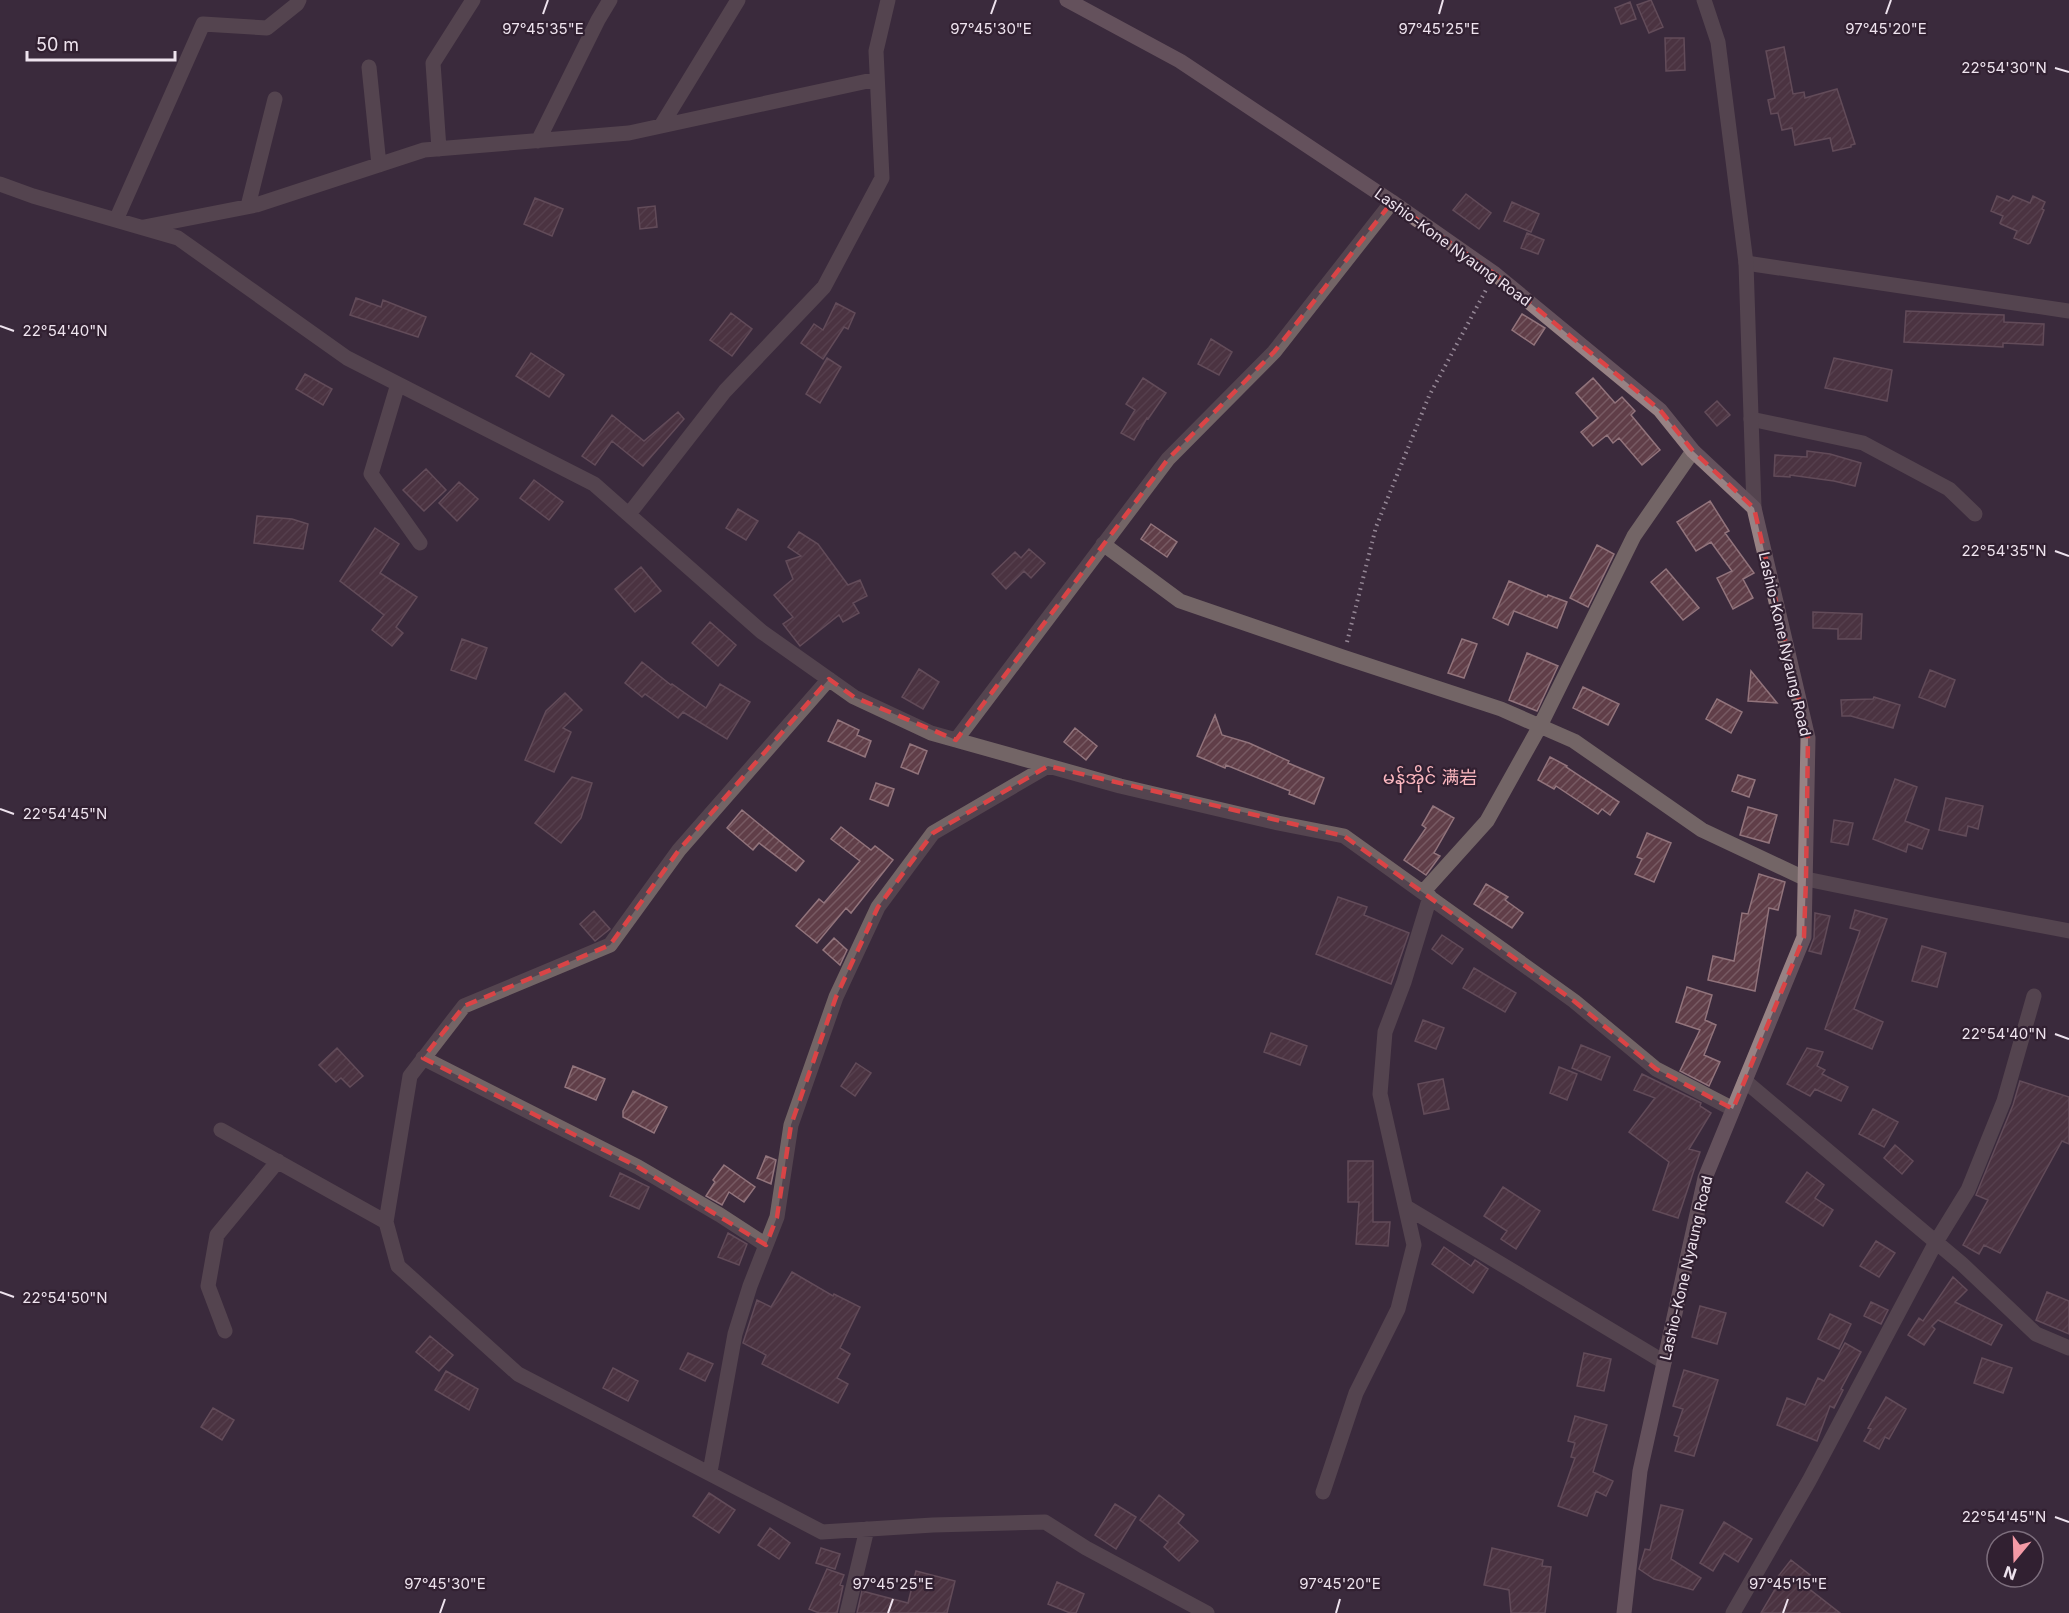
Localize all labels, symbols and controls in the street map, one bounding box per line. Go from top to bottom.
text: 97°45'35"E [502,19,584,38]
text: 97°45'30"E [950,19,1032,38]
text: 97°45'25"E [1398,19,1480,38]
text: 97°45'20"E [1845,19,1927,38]
scale bar [27,24,176,62]
text: 50 m [36,34,79,55]
text: 22°54'30"N [1961,58,2047,77]
street label: Lashio-Kone Nyaung Road [1371,184,1535,310]
text: 22°54'40"N [23,321,107,340]
text: 22°54'35"N [1961,541,2047,560]
street label: Lashio-Kone Nyaung Road [1754,550,1816,738]
district label: မန်အိုင် 满岩 [1383,764,1477,793]
text: 22°54'45"N [23,804,107,823]
text: 22°54'40"N [1962,1024,2046,1043]
street label: Lashio-Kone Nyaung Road [1655,1174,1717,1362]
text: 22°54'50"N [22,1288,108,1307]
text: 22°54'45"N [1962,1507,2046,1526]
north arrow [1985,1529,2045,1589]
text: N [2001,1562,2019,1585]
text: 97°45'30"E [404,1574,486,1593]
text: 97°45'25"E [852,1574,934,1593]
text: 97°45'20"E [1299,1574,1381,1593]
text: 97°45'15"E [1749,1574,1827,1593]

